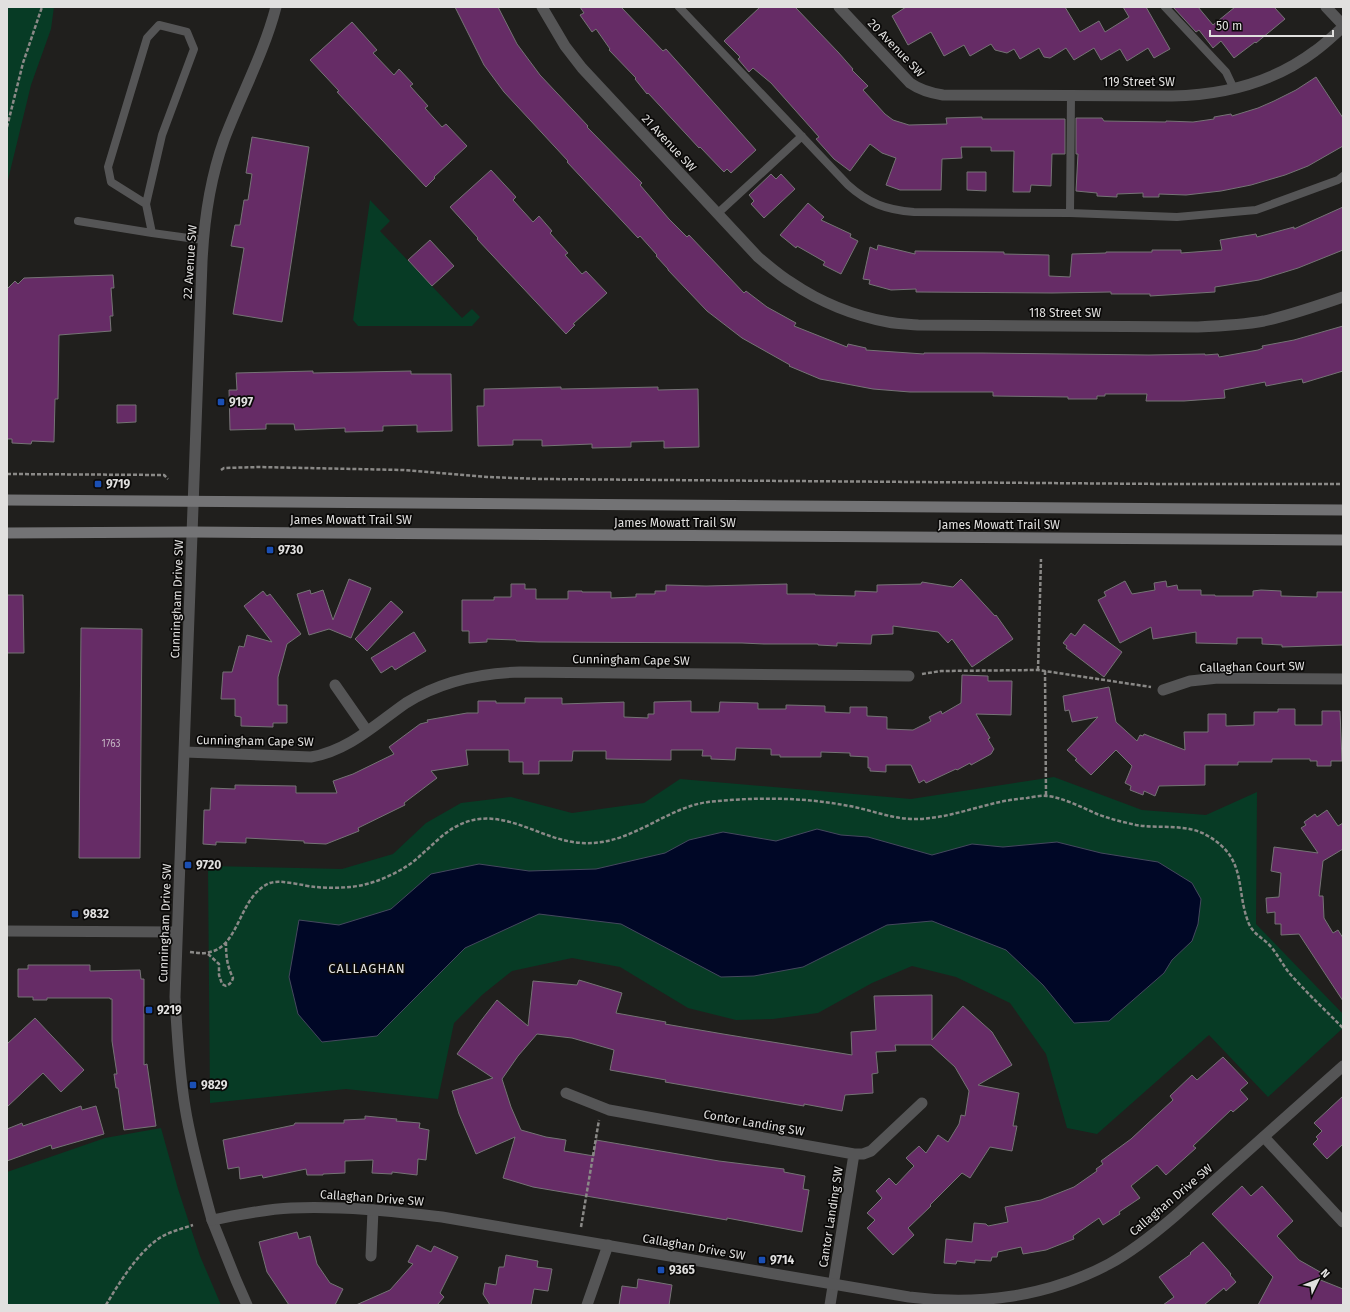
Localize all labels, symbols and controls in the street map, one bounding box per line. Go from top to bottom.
scale bar [1210,12,1333,38]
street label: 20 Avenue SW [865,16,927,80]
text: 50 m [1216,19,1242,33]
street label: 119 Street SW [1103,75,1175,89]
street label: 21 Avenue SW [639,111,699,175]
street label: 22 Avenue SW [180,224,200,300]
street label: 118 Street SW [1029,306,1101,320]
place label: 9197 [229,395,254,409]
marker: 9197 [216,397,226,407]
place label: 9719 [106,477,131,491]
marker: 9719 [93,479,103,489]
street label: James Mowatt Trail SW [290,513,412,527]
street label: James Mowatt Trail SW [614,516,736,530]
street label: James Mowatt Trail SW [938,518,1060,532]
street label: Cunningham Drive SW [168,539,186,659]
place label: 9730 [278,543,303,557]
marker: 9730 [265,545,275,555]
street label: Cunningham Cape SW [572,652,690,668]
street label: Callaghan Court SW [1199,659,1305,675]
street label: Cunningham Cape SW [196,733,314,749]
house number: 1763 [102,738,120,750]
place label: 9720 [196,858,221,872]
marker: 9720 [183,860,193,870]
street label: Cunningham Drive SW [156,863,174,983]
place label: 9832 [83,907,109,921]
marker: 9832 [70,909,80,919]
district label: CALLAGHAN [328,961,406,976]
place label: 9219 [157,1003,182,1017]
marker: 9219 [144,1005,154,1015]
place label: 9829 [201,1078,228,1092]
marker: 9829 [188,1080,198,1090]
street label: Contor Landing SW [702,1107,806,1139]
street label: Callaghan Drive SW [1127,1161,1215,1239]
street label: Cantor Landing SW [816,1166,846,1268]
street label: Callaghan Drive SW [320,1187,424,1209]
street label: Callaghan Drive SW [642,1231,747,1263]
place label: 9714 [770,1253,795,1267]
marker: 9714 [757,1255,767,1265]
north arrow [1298,1260,1338,1300]
place label: 9365 [669,1263,695,1277]
marker: 9365 [656,1265,666,1275]
text: N [1318,1266,1332,1281]

